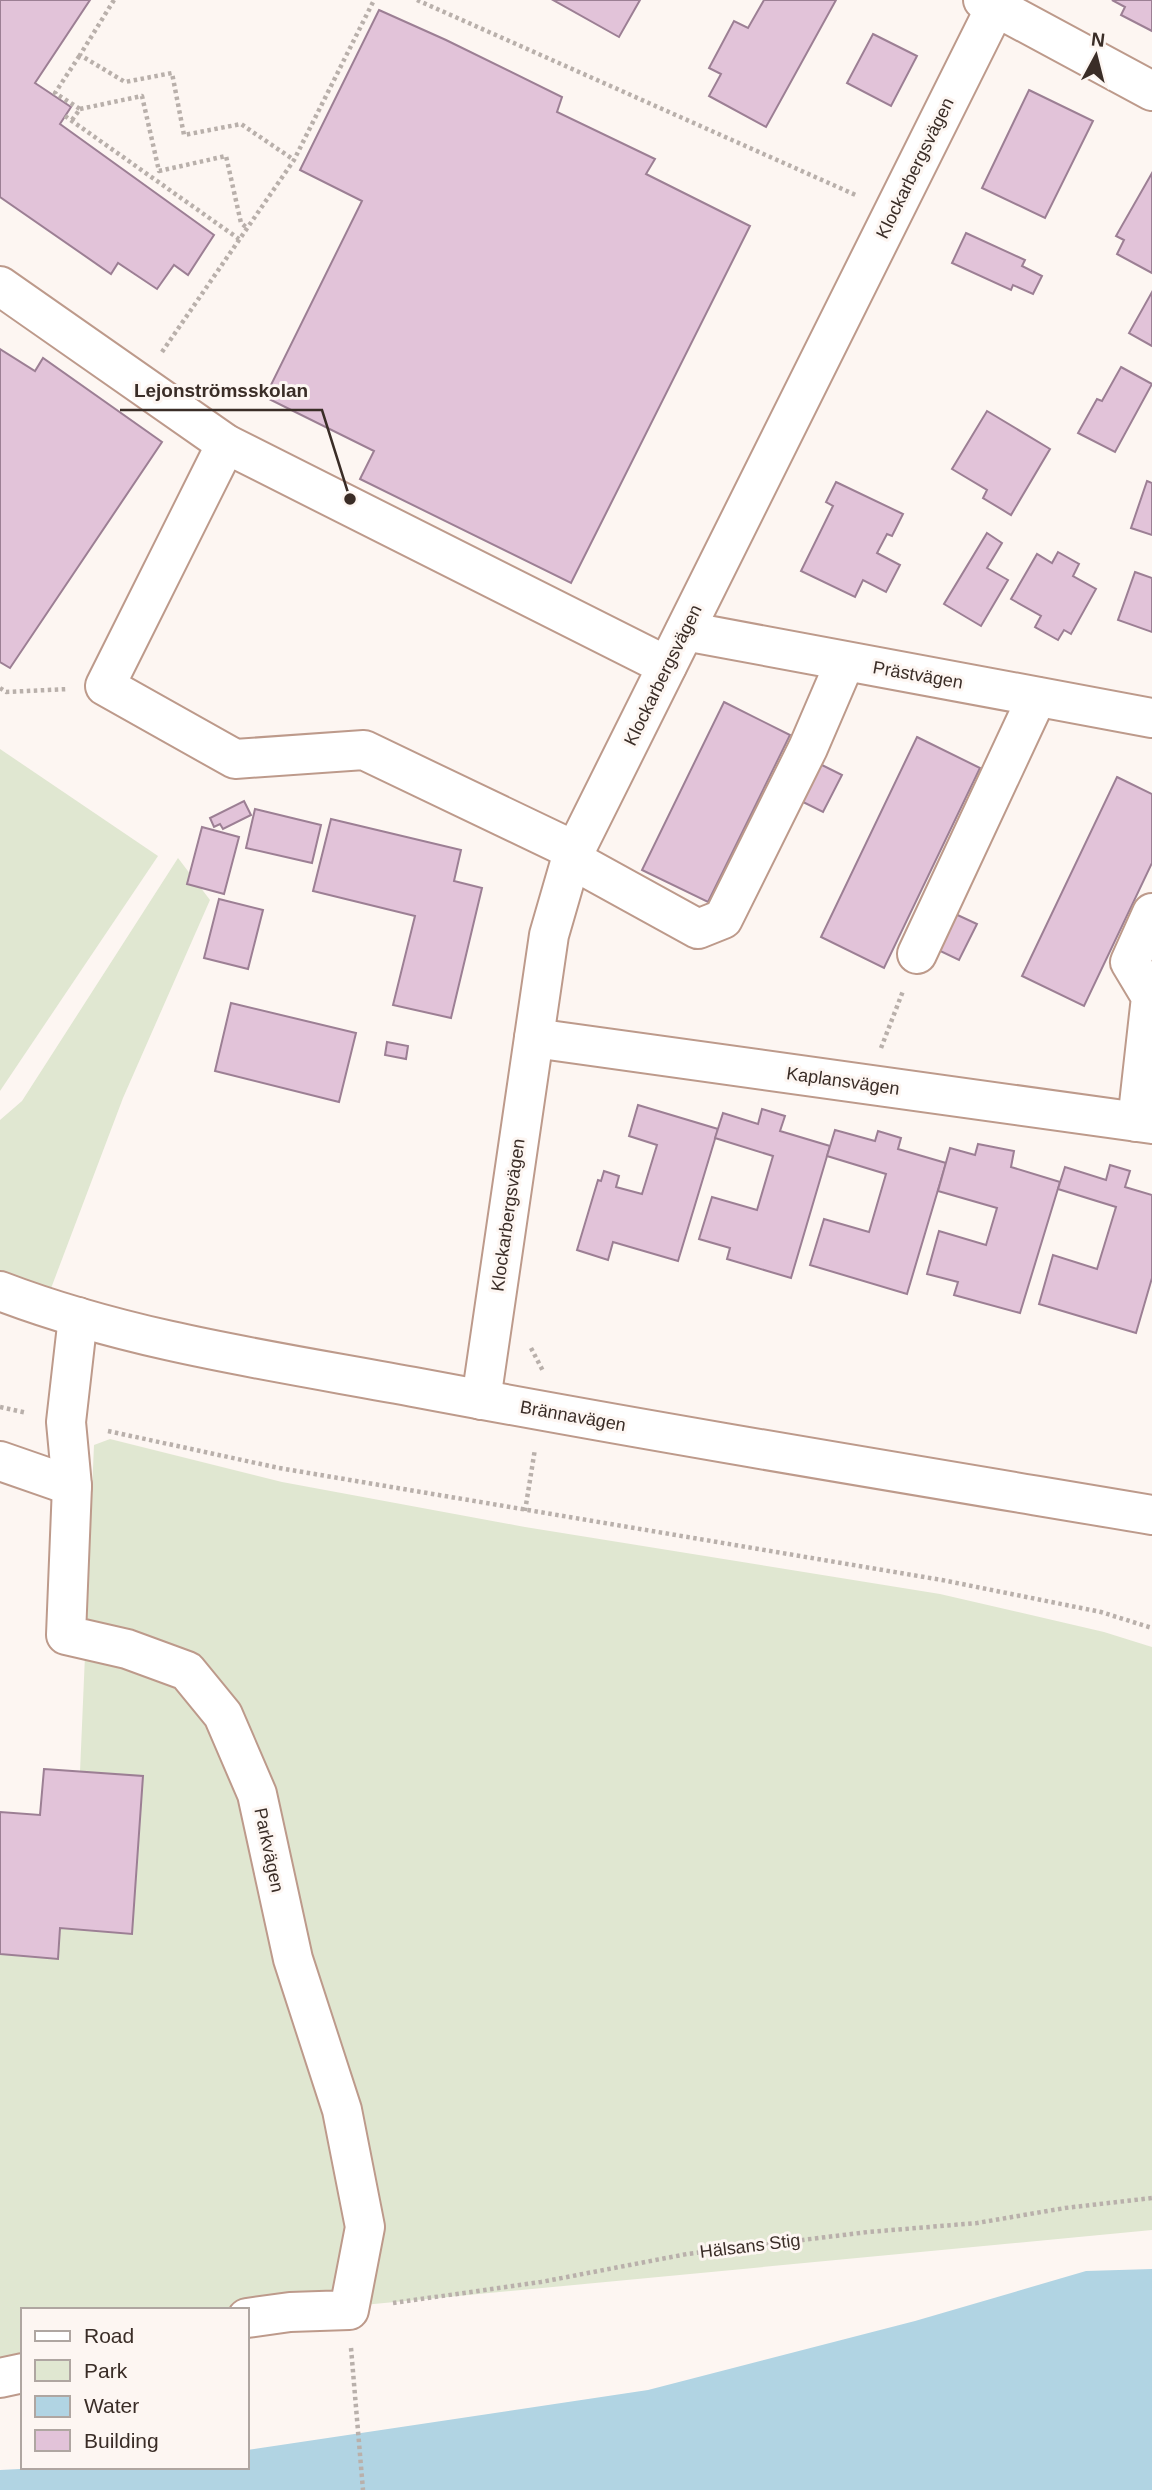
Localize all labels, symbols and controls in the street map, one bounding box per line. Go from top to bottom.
north arrow [1061,21,1131,91]
text: N [1090,28,1106,51]
street label: Klockarbergsvägen [872,94,958,242]
callout: Lejonströmsskolan [120,370,322,410]
text: Lejonströmsskolan [134,380,308,401]
street label: Klockarbergsvägen [620,601,706,749]
street label: Prästvägen [871,657,965,693]
street label: Kaplansvägen [785,1063,901,1099]
street label: Klockarbergsvägen [487,1137,529,1293]
street label: Brännavägen [519,1397,627,1435]
street label: Parkvägen [250,1806,288,1894]
street label: Hälsans Stig [699,2230,801,2262]
legend [21,2308,248,2469]
text: Road [84,2324,134,2347]
text: Park [84,2359,128,2382]
text: Water [84,2394,139,2417]
text: Building [84,2429,159,2452]

